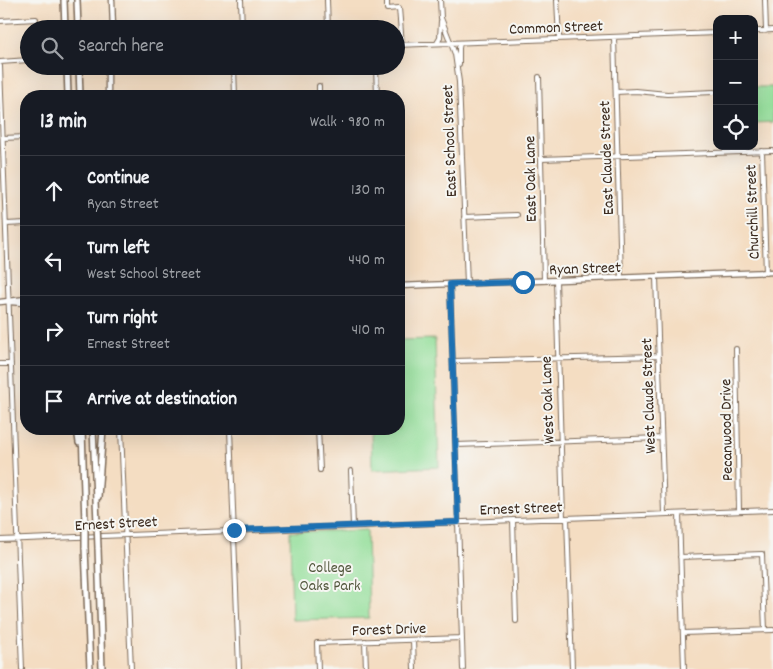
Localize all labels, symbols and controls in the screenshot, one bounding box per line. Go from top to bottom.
street label: Common Street [509,15,604,42]
map controls [713,15,758,150]
button: + [713,15,758,60]
search box [20,20,405,75]
icon: search [38,34,66,62]
text: Search here [78,34,164,61]
button: − [713,60,758,105]
street label: East School Street [437,84,464,198]
street label: East Claude Street [594,100,621,215]
button: locate [713,105,758,150]
text: 13 min [40,108,87,138]
text: Walk · 980 m [310,111,385,134]
street label: East Oak Lane [519,136,544,222]
street label: Churchill Street [740,164,767,260]
text: Continue [87,166,149,193]
icon: ahead [40,177,68,205]
text: 130 m [351,179,385,202]
text: Ryan Street [87,193,159,216]
text: Turn left [87,236,150,263]
icon: left [40,247,68,275]
text: 440 m [348,249,385,272]
street label: Ryan Street [549,257,621,282]
text: West School Street [87,263,201,286]
route start [512,271,535,294]
text: Turn right [87,306,158,333]
icon: right [40,317,68,345]
text: 410 m [351,319,385,342]
text: Ernest Street [87,333,170,356]
street label: West Claude Street [636,338,663,454]
street label: West Oak Lane [535,356,562,444]
street label: Pecanwood Drive [715,379,740,481]
icon: arrive [40,387,68,415]
text: Arrive at destination [87,387,237,414]
street label: Ernest Street [479,497,563,522]
street label: Ernest Street [74,511,158,538]
route end [223,519,246,542]
park label: College Oaks Park [300,557,360,598]
street label: Forest Drive [352,618,427,643]

